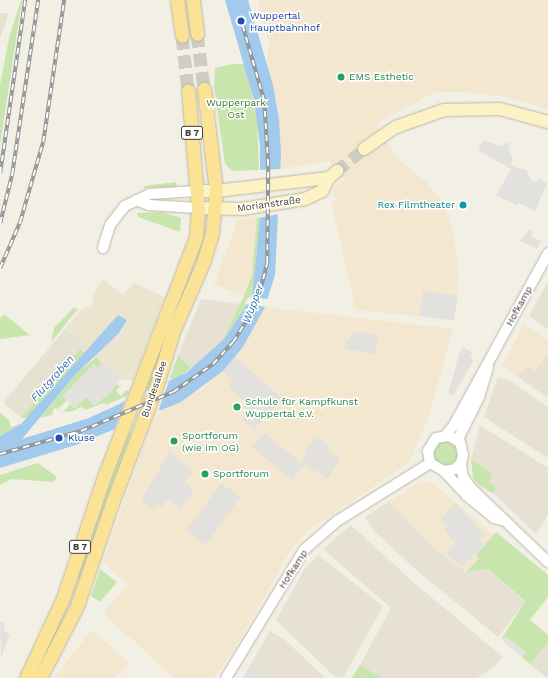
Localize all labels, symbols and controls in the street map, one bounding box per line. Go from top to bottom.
place label: Wuppertal Hauptbahnhof [250,9,320,32]
marker: Wuppertal Hauptbahnhof [235,15,247,27]
place label: EMS Esthetic [349,71,414,83]
marker: EMS Esthetic [336,72,346,82]
park label: Wupperpark Ost [206,96,266,120]
road number: B 7 [180,126,204,140]
street label: Morianstraße [236,194,302,214]
place label: Rex Filmtheater [377,199,455,211]
marker: Rex Filmtheater [458,200,468,210]
water label: Wupper [241,283,267,325]
street label: Hofkamp [503,284,535,328]
water label: Flutgraben [29,353,77,405]
street label: Bundesallee [139,359,169,419]
place label: Schule für Kampfkunst Wuppertal e.V. [245,395,358,418]
marker: Schule für Kampfkunst Wuppertal e.V. [232,402,242,412]
place label: Sportforum (wie im OG) [182,429,239,452]
marker: Kluse [53,432,65,444]
place label: Kluse [68,432,95,444]
marker: Sportforum (wie im OG) [169,436,179,446]
place label: Sportforum [213,468,269,480]
marker: Sportforum [200,469,210,479]
road number: B 7 [68,540,92,554]
street label: Hofkamp [276,547,310,591]

